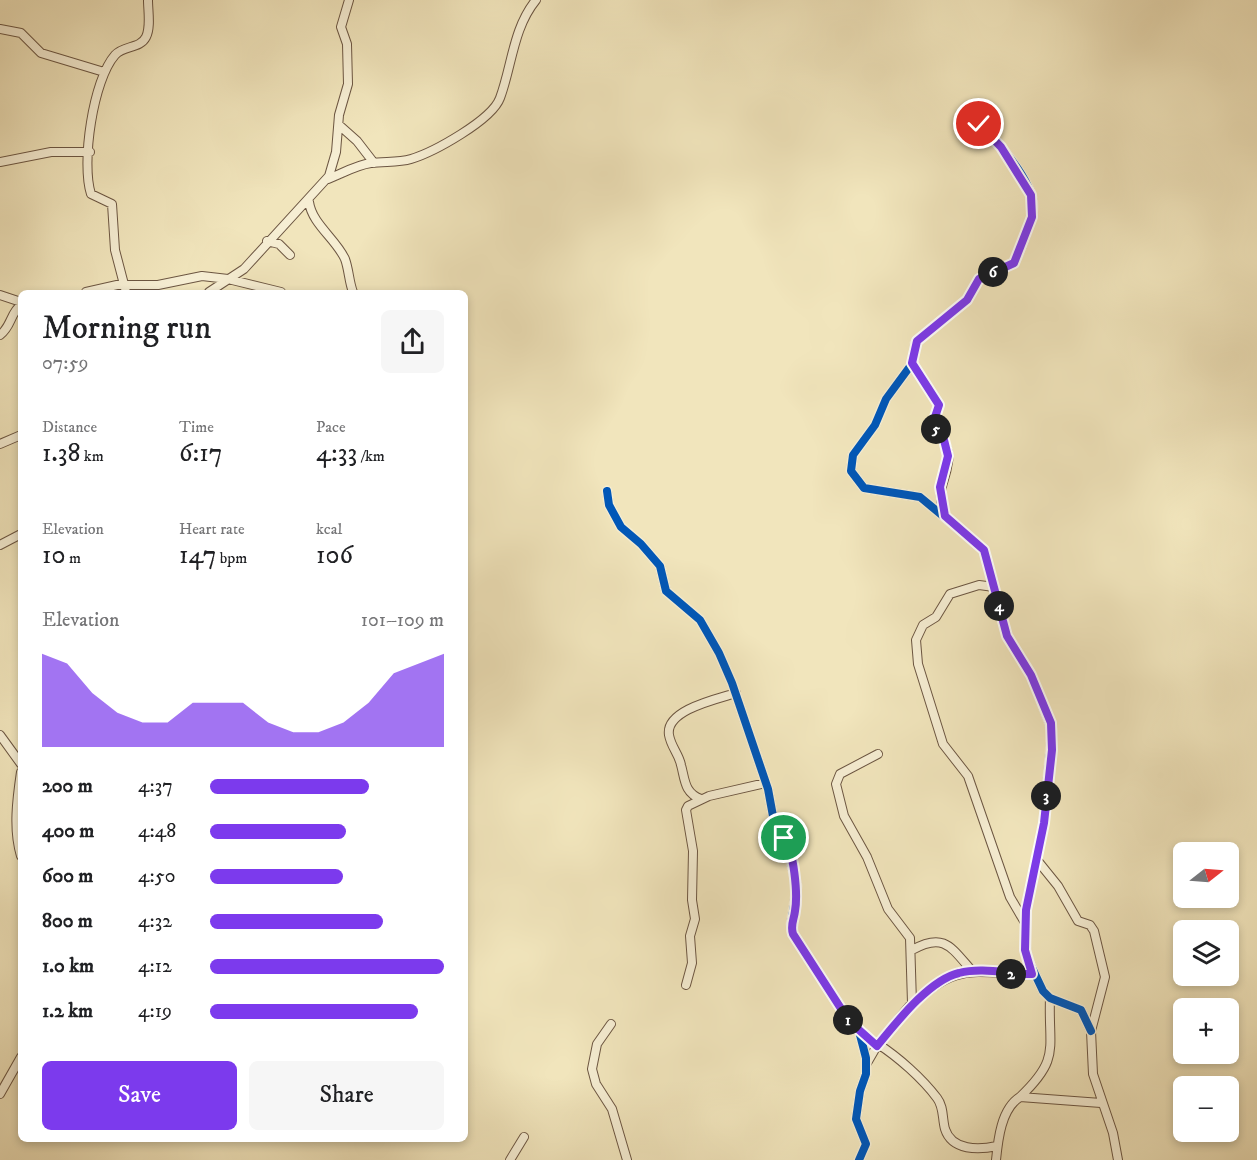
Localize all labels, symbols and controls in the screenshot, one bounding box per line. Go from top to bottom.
pin [953,98,1004,149]
icon: check [962,107,995,140]
pin: 6 [978,257,1008,287]
text: 6 [989,262,997,282]
text: Morning run [42,308,211,349]
button: share [381,310,444,373]
text: 07:59 [42,351,88,376]
pin: 5 [921,414,951,444]
text: Distance [42,417,97,437]
text: Time [179,417,214,437]
text: Pace [316,417,346,437]
text: 5 [932,419,940,439]
text: 1.38 [42,437,80,470]
text: 6:17 [179,437,223,470]
text: 4:33 [316,437,357,470]
text: km [80,446,104,466]
text: /km [357,446,385,466]
text: Elevation [42,519,104,539]
text: Heart rate [179,519,245,539]
text: kcal [316,519,342,539]
text: 10 [42,539,65,572]
text: 147 [179,539,216,572]
text: 106 [316,539,353,572]
text: m [65,548,81,568]
text: bpm [216,548,247,568]
pin: 4 [984,591,1014,621]
text: 4 [994,596,1004,616]
text: Elevation [42,608,119,633]
text: 101–109 m [361,608,444,633]
text: 200 m [42,774,93,799]
text: 4:37 [138,774,173,799]
pin: 3 [1031,781,1061,811]
text: 3 [1043,786,1049,806]
pin [758,812,809,863]
text: 400 m [42,819,94,844]
text: 4:48 [138,819,176,844]
icon: arrive [767,821,800,854]
north arrow [1173,842,1239,908]
map controls [1173,842,1239,1142]
text: 600 m [42,864,93,889]
text: 4:50 [138,864,175,889]
text: 800 m [42,909,93,934]
text: 4:32 [138,909,172,934]
button: layers [1173,920,1239,986]
text: 1.0 km [42,954,94,979]
text: 4:12 [138,954,172,979]
pin: 2 [996,959,1026,989]
text: 2 [1007,964,1015,984]
button: + [1173,998,1239,1064]
text: 1.2 km [42,999,93,1024]
text: 4:19 [138,999,172,1024]
pin: 1 [833,1005,863,1035]
text: 1 [845,1010,851,1030]
button: Save [42,1061,237,1130]
button: Share [249,1061,444,1130]
button: − [1173,1076,1239,1142]

